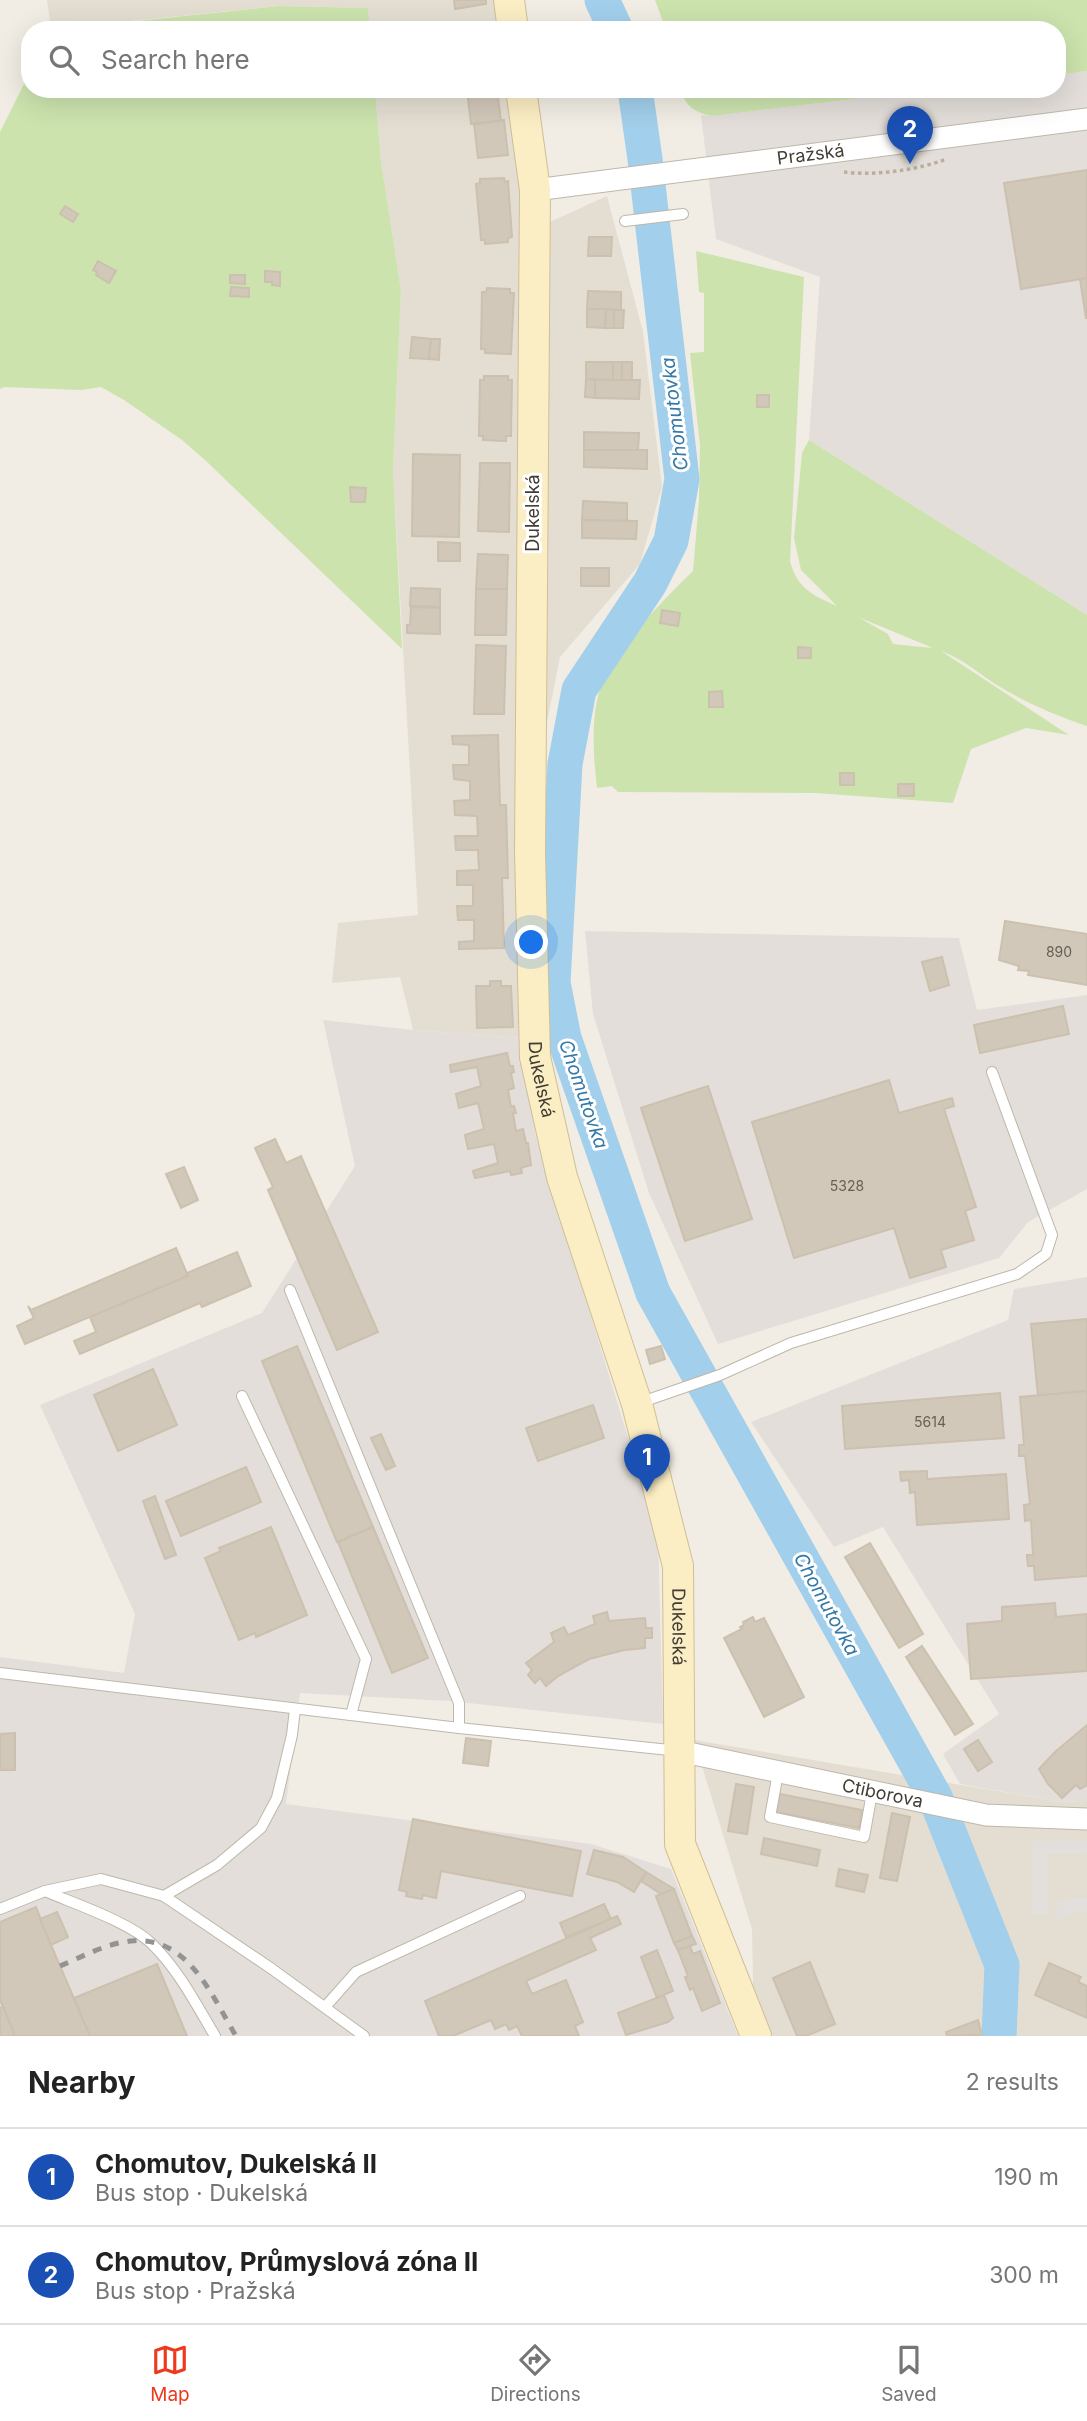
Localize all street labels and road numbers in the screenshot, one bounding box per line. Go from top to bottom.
street label: Pražská [776,139,846,169]
street label: Dukelská [522,474,543,552]
street label: Dukelská [525,1041,559,1119]
street label: Dukelská [668,1588,690,1666]
street label: Ctiborova [840,1774,925,1812]

